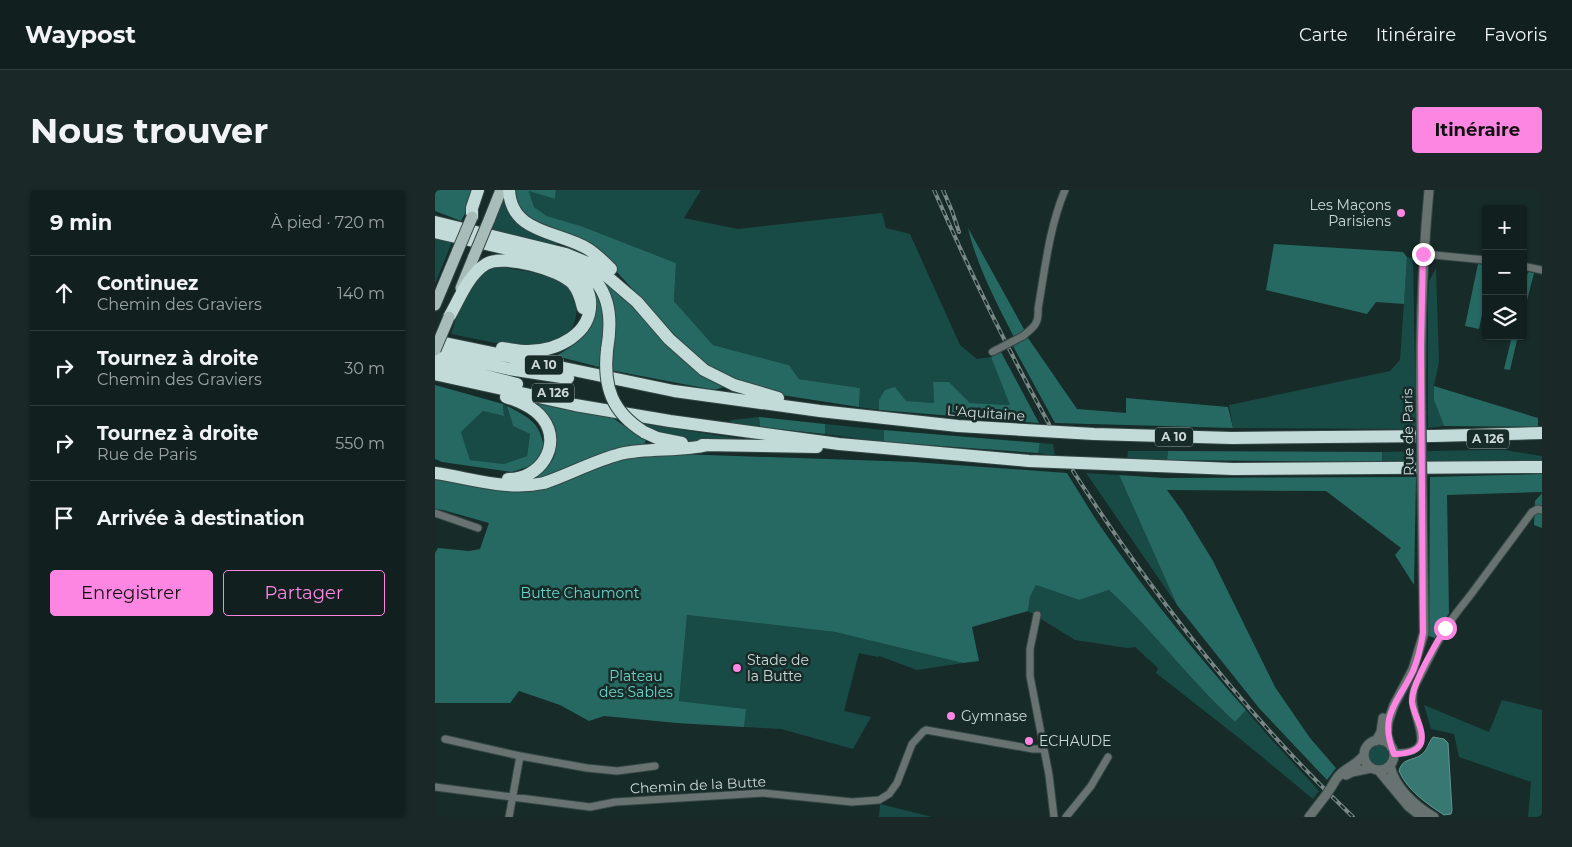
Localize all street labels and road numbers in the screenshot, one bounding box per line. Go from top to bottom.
road number: A 10 [525,356,563,374]
road number: A 126 [532,384,574,402]
street label: Rue de Paris [1398,388,1418,476]
street label: L'Aquitaine [946,401,1026,425]
road number: A 10 [1155,428,1193,446]
road number: A 126 [1467,430,1509,448]
street label: Chemin de la Butte [629,772,767,798]

